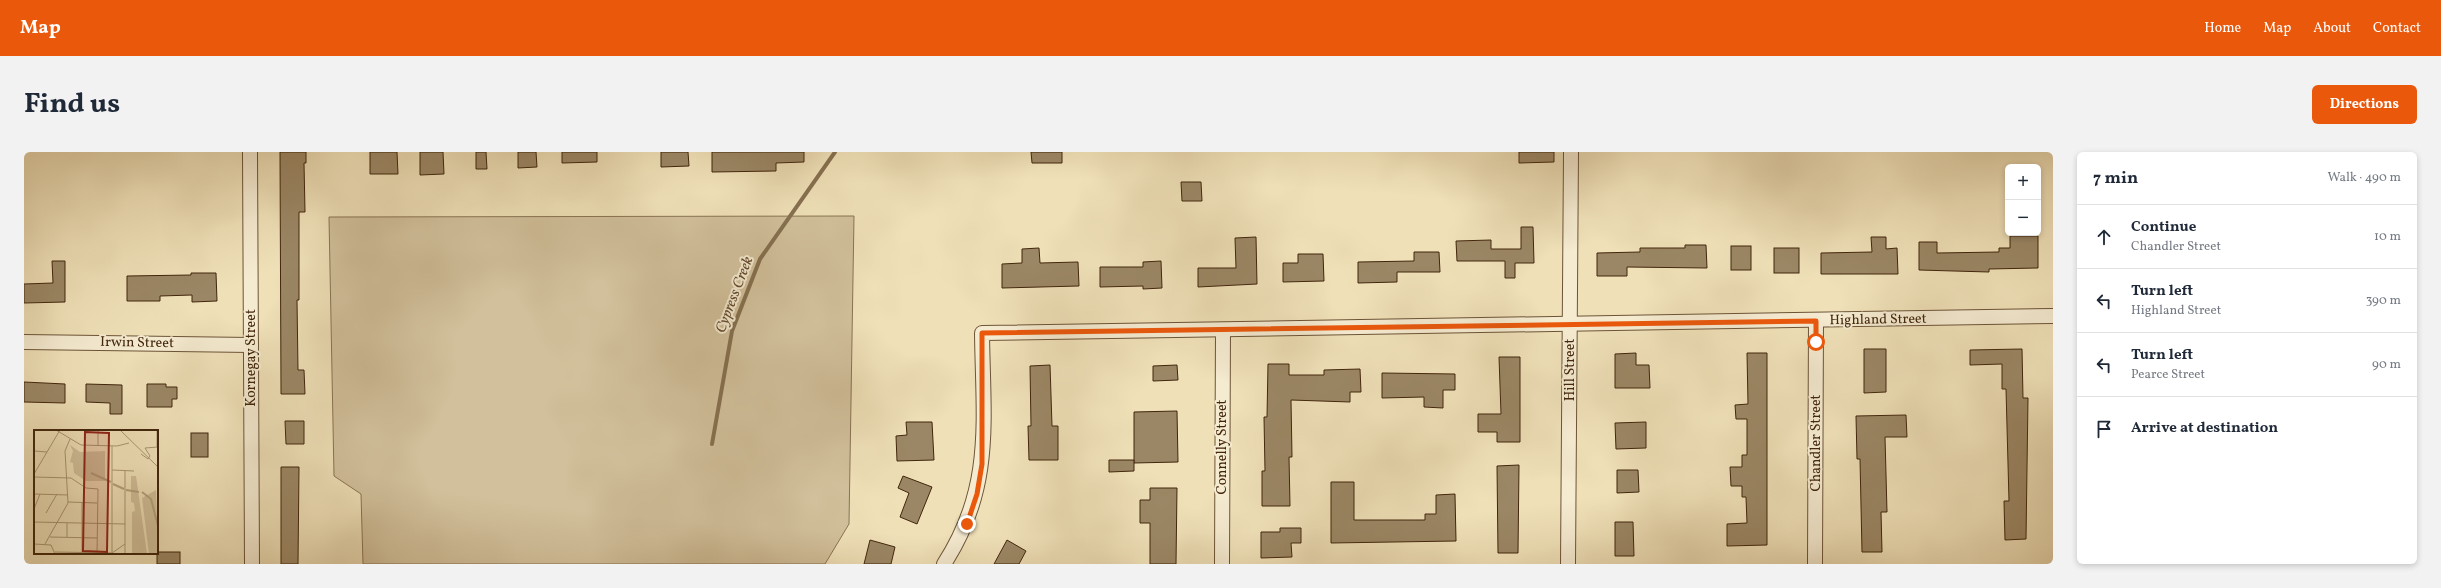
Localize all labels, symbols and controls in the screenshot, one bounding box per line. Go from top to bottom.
text: Map [20,15,61,41]
text: Home [2204,19,2241,38]
text: Map [2263,19,2291,38]
text: About [2313,19,2351,38]
text: Contact [2373,19,2421,38]
text: Find us [24,85,120,124]
button: Directions [2312,85,2417,124]
map controls [2005,164,2041,236]
button: + [2005,164,2041,200]
text: 7 min [2093,167,2138,190]
text: Walk · 490 m [2327,169,2401,187]
button: − [2005,200,2041,236]
text: Continue [2131,217,2196,238]
icon: ahead [2093,226,2115,248]
text: 10 m [2374,228,2401,246]
text: Chandler Street [2131,238,2221,256]
water label: Cypress Creek [711,254,759,336]
text: Turn left [2131,281,2193,302]
icon: left [2093,290,2115,312]
text: 390 m [2366,292,2401,310]
text: Highland Street [2131,302,2221,320]
street label: Kornegay Street [242,309,261,407]
street label: Highland Street [1829,310,1927,330]
street label: Irwin Street [100,333,174,353]
route start [1807,333,1825,351]
street label: Hill Street [1561,339,1580,401]
text: Turn left [2131,345,2193,366]
icon: left [2093,354,2115,376]
text: 90 m [2372,356,2401,374]
text: Pearce Street [2131,366,2205,384]
street label: Chandler Street [1807,394,1826,491]
street label: Connelly Street [1213,399,1232,494]
icon: arrive [2093,418,2115,440]
text: Arrive at destination [2131,418,2278,439]
inset map [34,430,158,554]
route end [958,515,976,533]

